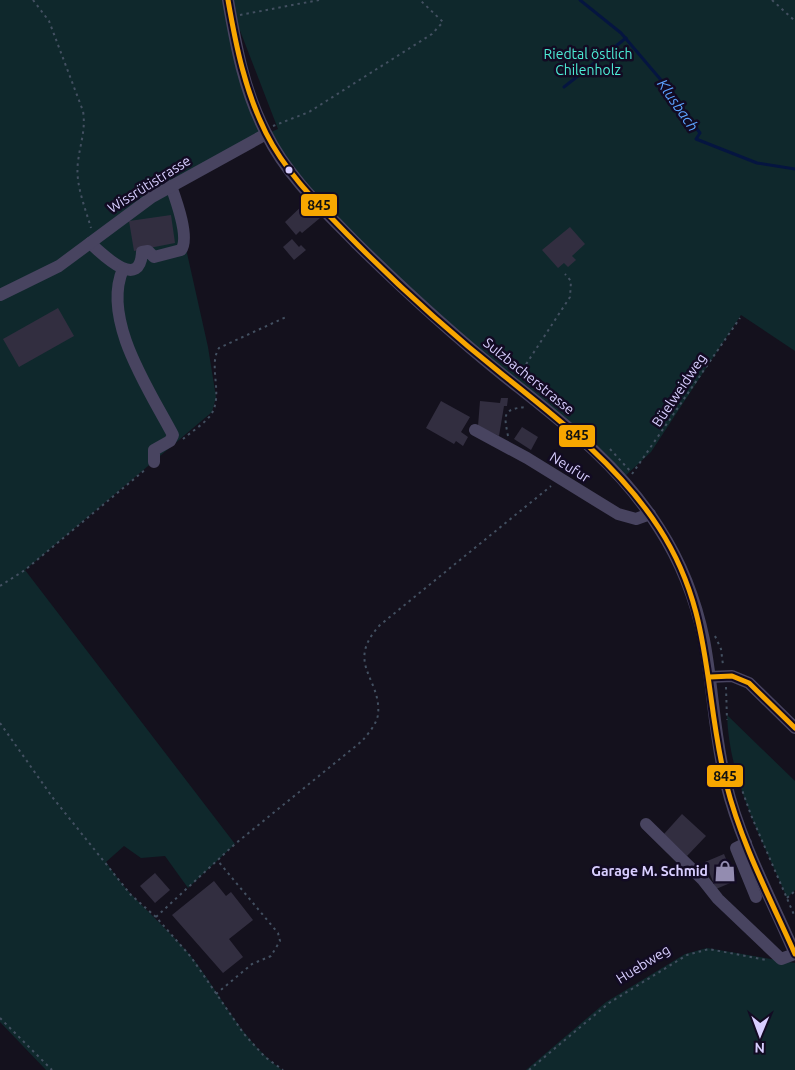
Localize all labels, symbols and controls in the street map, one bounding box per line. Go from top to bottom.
park label: Riedtal östlich Chilenholz [544,46,632,78]
water label: Klusbach [654,76,702,134]
street label: Wissrütistrasse [105,152,193,216]
unlabelled marker [284,165,294,175]
line badge: 845 [300,193,338,217]
text: 845 [307,197,331,213]
street label: Sulzbacherstrasse [480,334,578,418]
street label: Büelweidweg [649,350,709,430]
line badge: 845 [558,424,596,448]
text: 845 [565,427,589,443]
street label: Neufur [547,448,594,486]
line badge: 845 [706,764,744,788]
text: 845 [713,768,737,784]
shop icon: Garage M. Schmid [712,858,738,884]
place label: Garage M. Schmid [591,863,708,879]
street label: Huebweg [613,941,673,987]
north arrow [735,1010,785,1060]
text: N [754,1040,765,1056]

